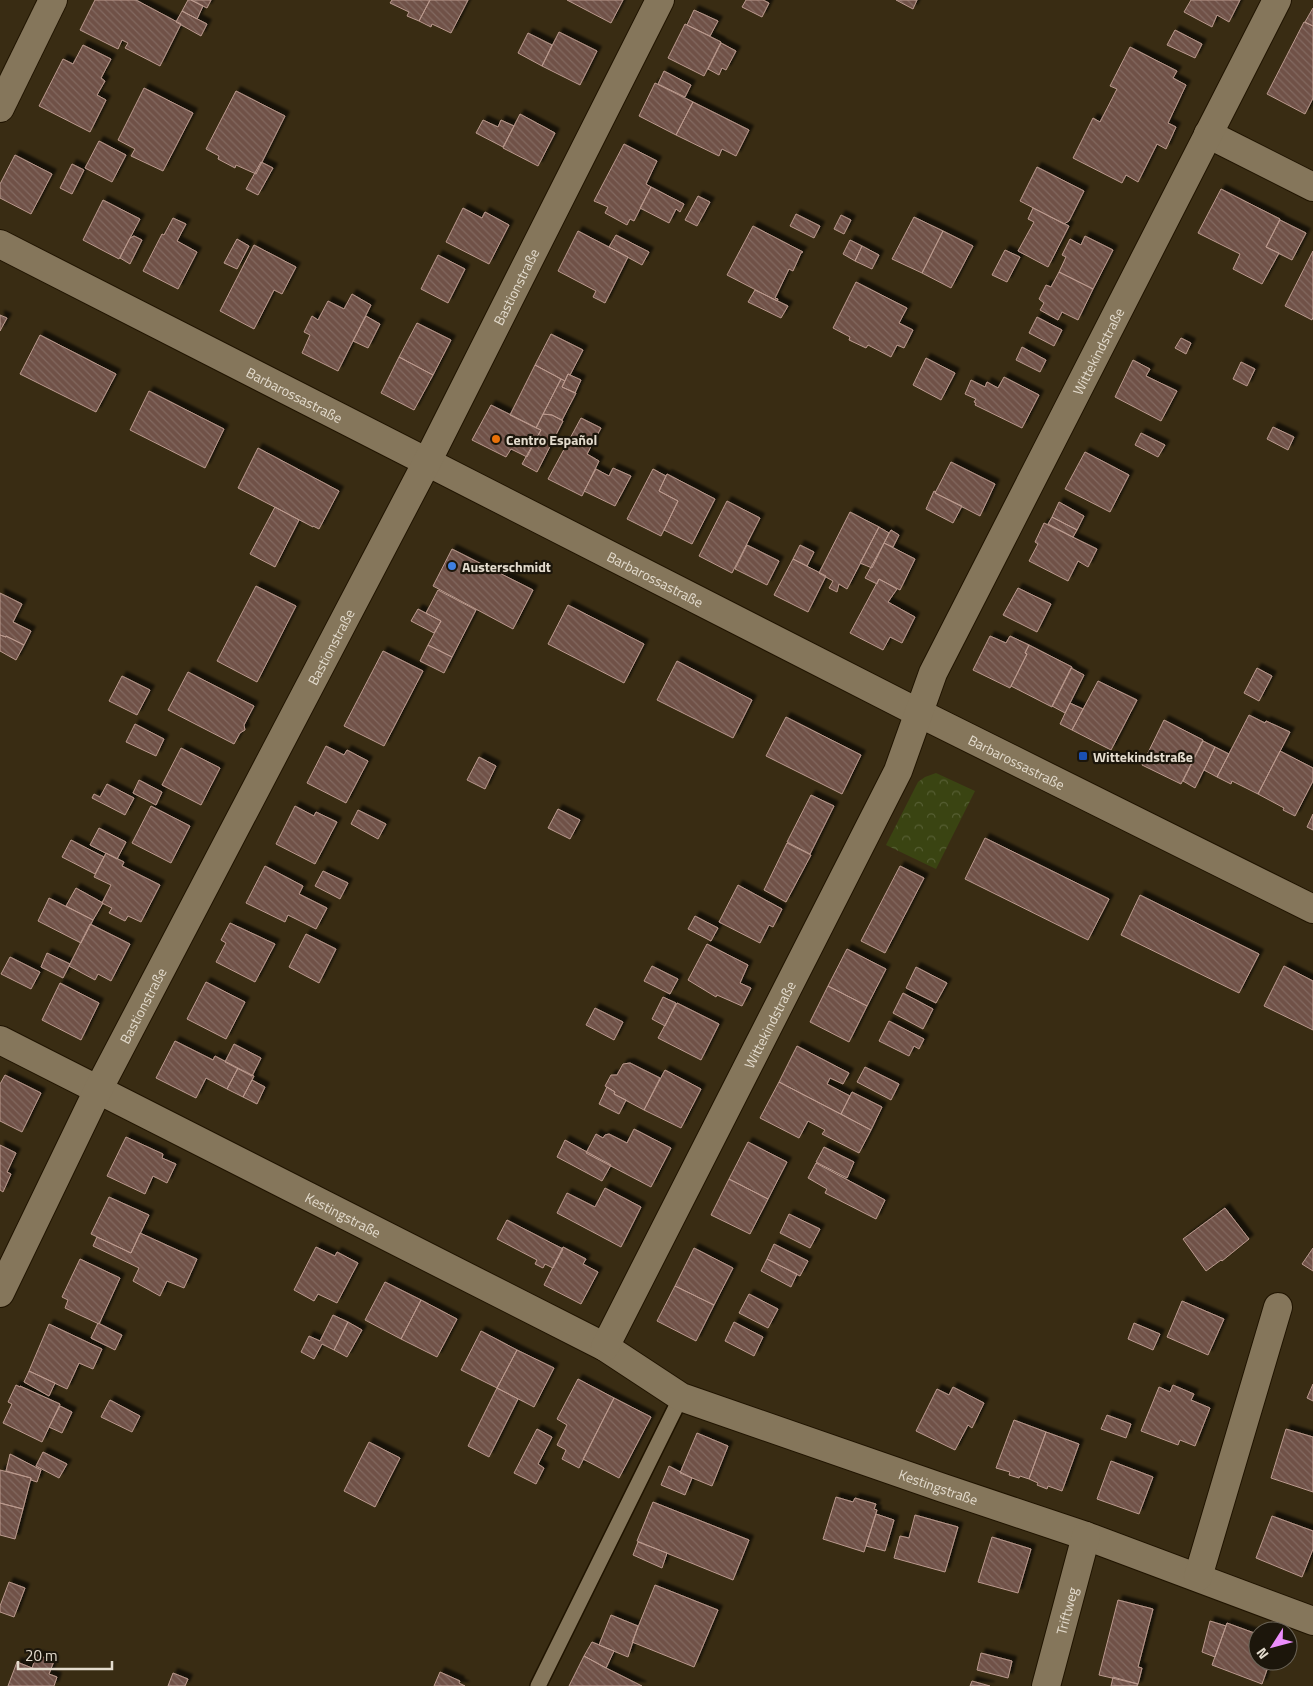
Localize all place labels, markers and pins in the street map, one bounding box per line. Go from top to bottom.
place label: Centro Español [506,429,597,450]
marker: Centro Español [490,433,502,445]
place label: Austerschmidt [462,556,551,577]
marker: Austerschmidt [446,560,458,572]
place label: Wittekindstraße [1093,746,1193,767]
marker: Wittekindstraße [1077,750,1089,762]

